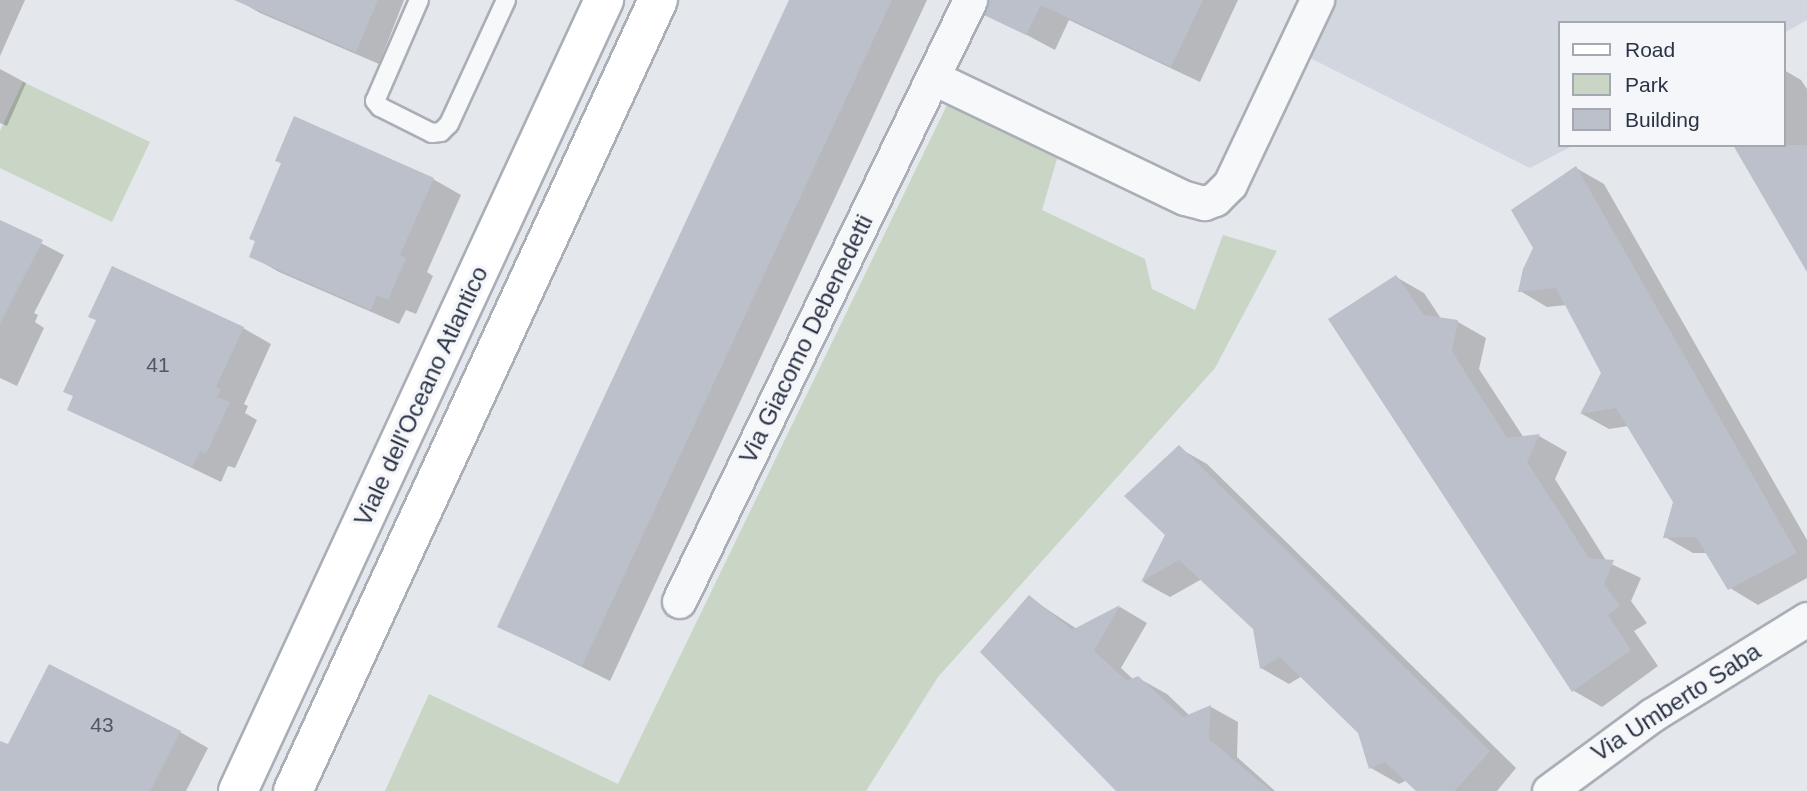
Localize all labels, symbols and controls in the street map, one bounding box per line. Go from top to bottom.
legend [1559,21,1786,147]
text: Road [1625,38,1675,61]
text: Park [1625,73,1668,96]
text: Building [1625,108,1700,131]
street label: Via Giacomo Debenedetti [733,210,879,468]
street label: Viale dell'Oceano Atlantico [348,261,494,531]
house number: 41 [146,352,170,378]
street label: Via Umberto Saba [1586,637,1766,767]
house number: 43 [90,712,114,738]

